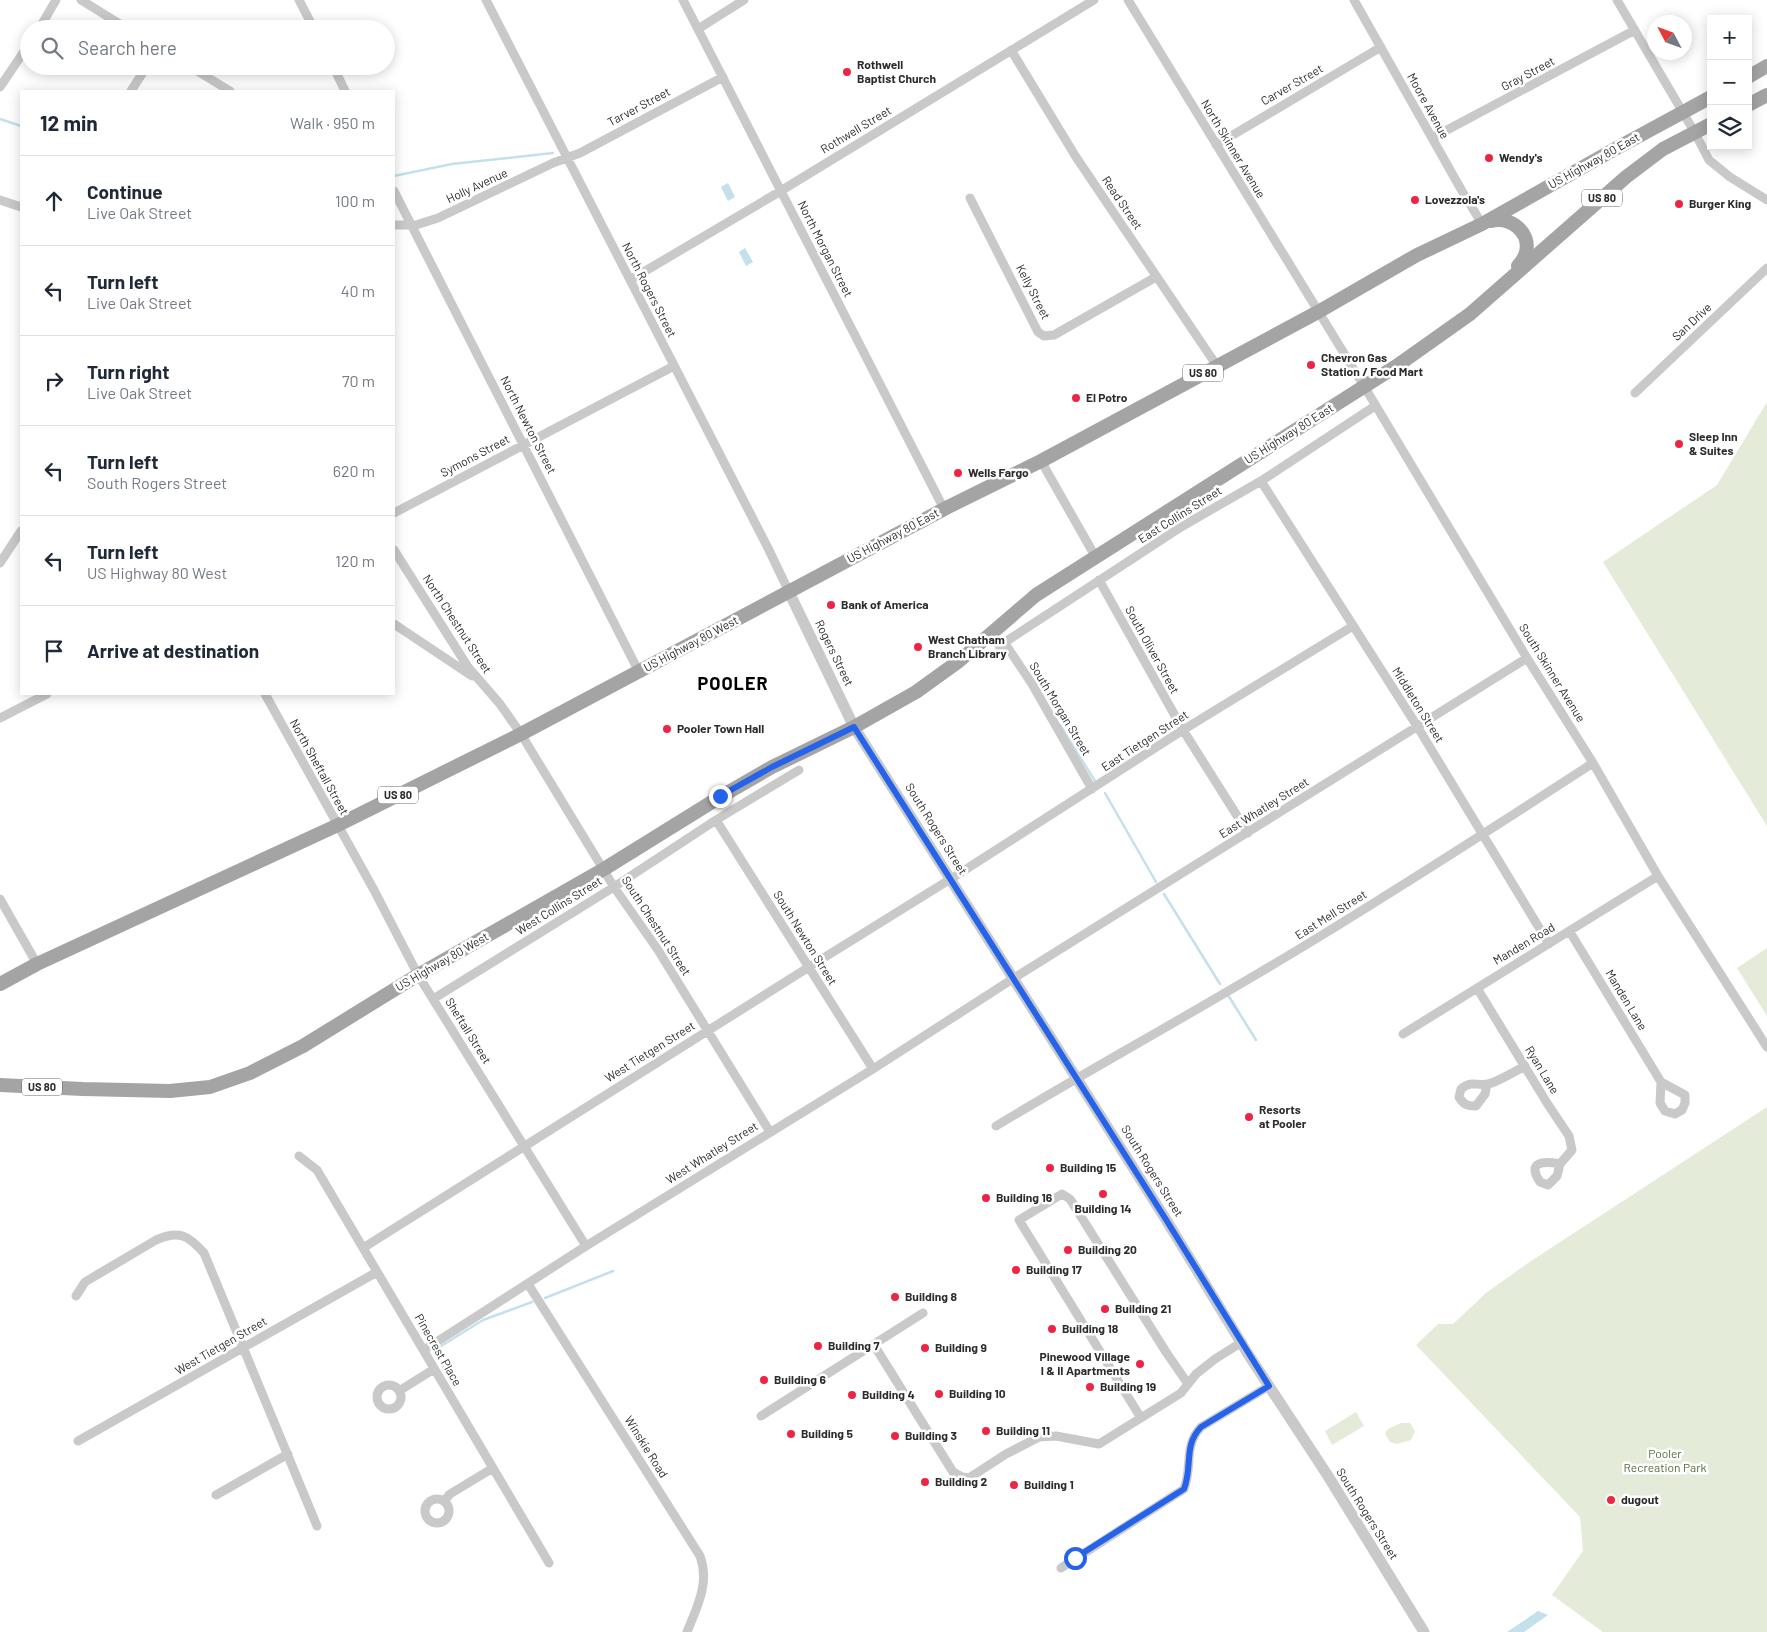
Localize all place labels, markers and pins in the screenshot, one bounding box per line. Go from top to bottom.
place label: Rothwell Baptist Church [857,57,936,85]
marker: Rothwell Baptist Church [841,66,853,78]
place label: Wendy's [1499,150,1542,164]
marker: Wendy's [1483,152,1495,164]
place label: Lovezzola's [1425,192,1485,206]
marker: Lovezzola's [1409,194,1421,206]
place label: Burger King [1689,196,1752,210]
marker: Burger King [1673,198,1685,210]
place label: Chevron Gas Station / Food Mart [1321,350,1423,378]
marker: Chevron Gas Station / Food Mart [1305,359,1317,371]
place label: El Potro [1086,390,1128,404]
marker: El Potro [1070,392,1082,404]
place label: Sleep Inn & Suites [1689,429,1738,457]
marker: Sleep Inn & Suites [1673,438,1685,450]
place label: Wells Fargo [968,465,1029,479]
marker: Wells Fargo [952,467,964,479]
place label: Bank of America [841,597,929,611]
marker: Bank of America [825,599,837,611]
place label: West Chatham Branch Library [928,632,1007,660]
marker: West Chatham Branch Library [912,641,924,653]
place label: Pooler Town Hall [677,721,764,735]
marker: Pooler Town Hall [661,723,673,735]
place label: Resorts at Pooler [1259,1102,1307,1130]
marker: Resorts at Pooler [1243,1111,1255,1123]
place label: Building 15 [1060,1160,1117,1174]
marker: Building 15 [1044,1162,1056,1174]
marker: Building 14 [1097,1188,1109,1200]
place label: Building 16 [996,1190,1053,1204]
marker: Building 16 [980,1192,992,1204]
place label: Building 14 [1075,1201,1131,1215]
place label: Building 20 [1078,1242,1137,1256]
marker: Building 20 [1062,1244,1074,1256]
place label: Building 17 [1026,1262,1082,1276]
marker: Building 17 [1010,1264,1022,1276]
place label: Building 8 [905,1289,957,1303]
marker: Building 8 [889,1291,901,1303]
place label: Building 21 [1115,1301,1171,1315]
marker: Building 21 [1099,1303,1111,1315]
place label: Building 18 [1062,1321,1119,1335]
marker: Building 18 [1046,1323,1058,1335]
place label: Building 7 [828,1338,879,1352]
marker: Building 7 [812,1340,824,1352]
place label: Building 9 [935,1340,987,1354]
marker: Building 9 [919,1342,931,1354]
place label: Pinewood Village I & II Apartments [1040,1349,1130,1377]
marker: Pinewood Village I & II Apartments [1134,1358,1146,1370]
place label: Building 6 [774,1372,826,1386]
marker: Building 6 [758,1374,770,1386]
place label: Building 19 [1100,1379,1156,1393]
marker: Building 19 [1084,1381,1096,1393]
place label: Building 10 [949,1386,1006,1400]
place label: Building 4 [862,1387,915,1401]
marker: Building 10 [933,1388,945,1400]
marker: Building 4 [846,1389,858,1401]
place label: Building 11 [996,1423,1050,1437]
marker: Building 11 [980,1425,992,1437]
place label: Building 5 [801,1426,853,1440]
marker: Building 5 [785,1428,797,1440]
place label: Building 3 [905,1428,957,1442]
marker: Building 3 [889,1430,901,1442]
place label: Building 2 [935,1474,987,1488]
marker: Building 2 [919,1476,931,1488]
place label: Building 1 [1024,1477,1074,1491]
marker: Building 1 [1008,1479,1020,1491]
place label: dugout [1621,1492,1659,1506]
marker: dugout [1605,1494,1617,1506]

